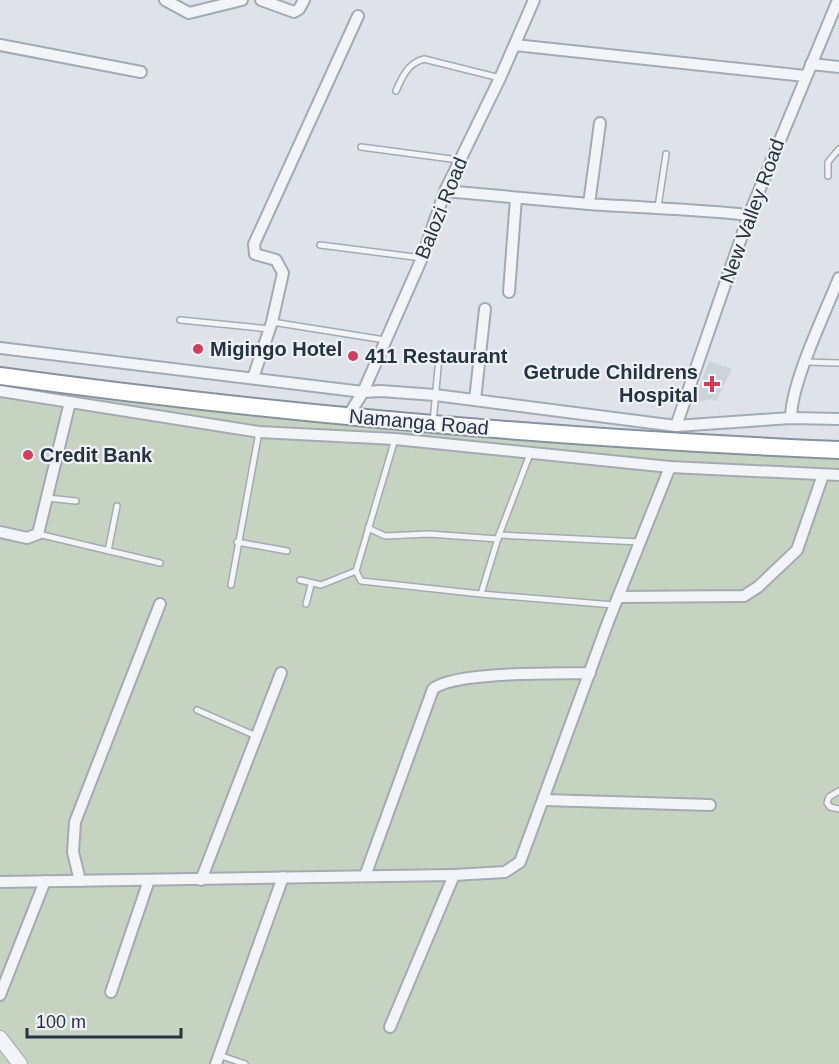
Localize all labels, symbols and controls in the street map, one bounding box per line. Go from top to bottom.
street label: New Valley Road [716,136,788,286]
street label: Balozi Road [411,154,471,262]
place label: Migingo Hotel [210,338,342,360]
marker: Migingo Hotel [191,342,205,356]
place label: 411 Restaurant [365,345,508,367]
marker: 411 Restaurant [346,349,360,363]
place label: Getrude Childrens Hospital [524,361,698,406]
marker: Getrude Childrens Hospital [703,375,721,393]
street label: Namanga Road [348,405,490,439]
place label: Credit Bank [40,444,153,466]
marker: Credit Bank [21,448,35,462]
scale bar [27,1001,182,1039]
text: 100 m [36,1012,86,1032]

